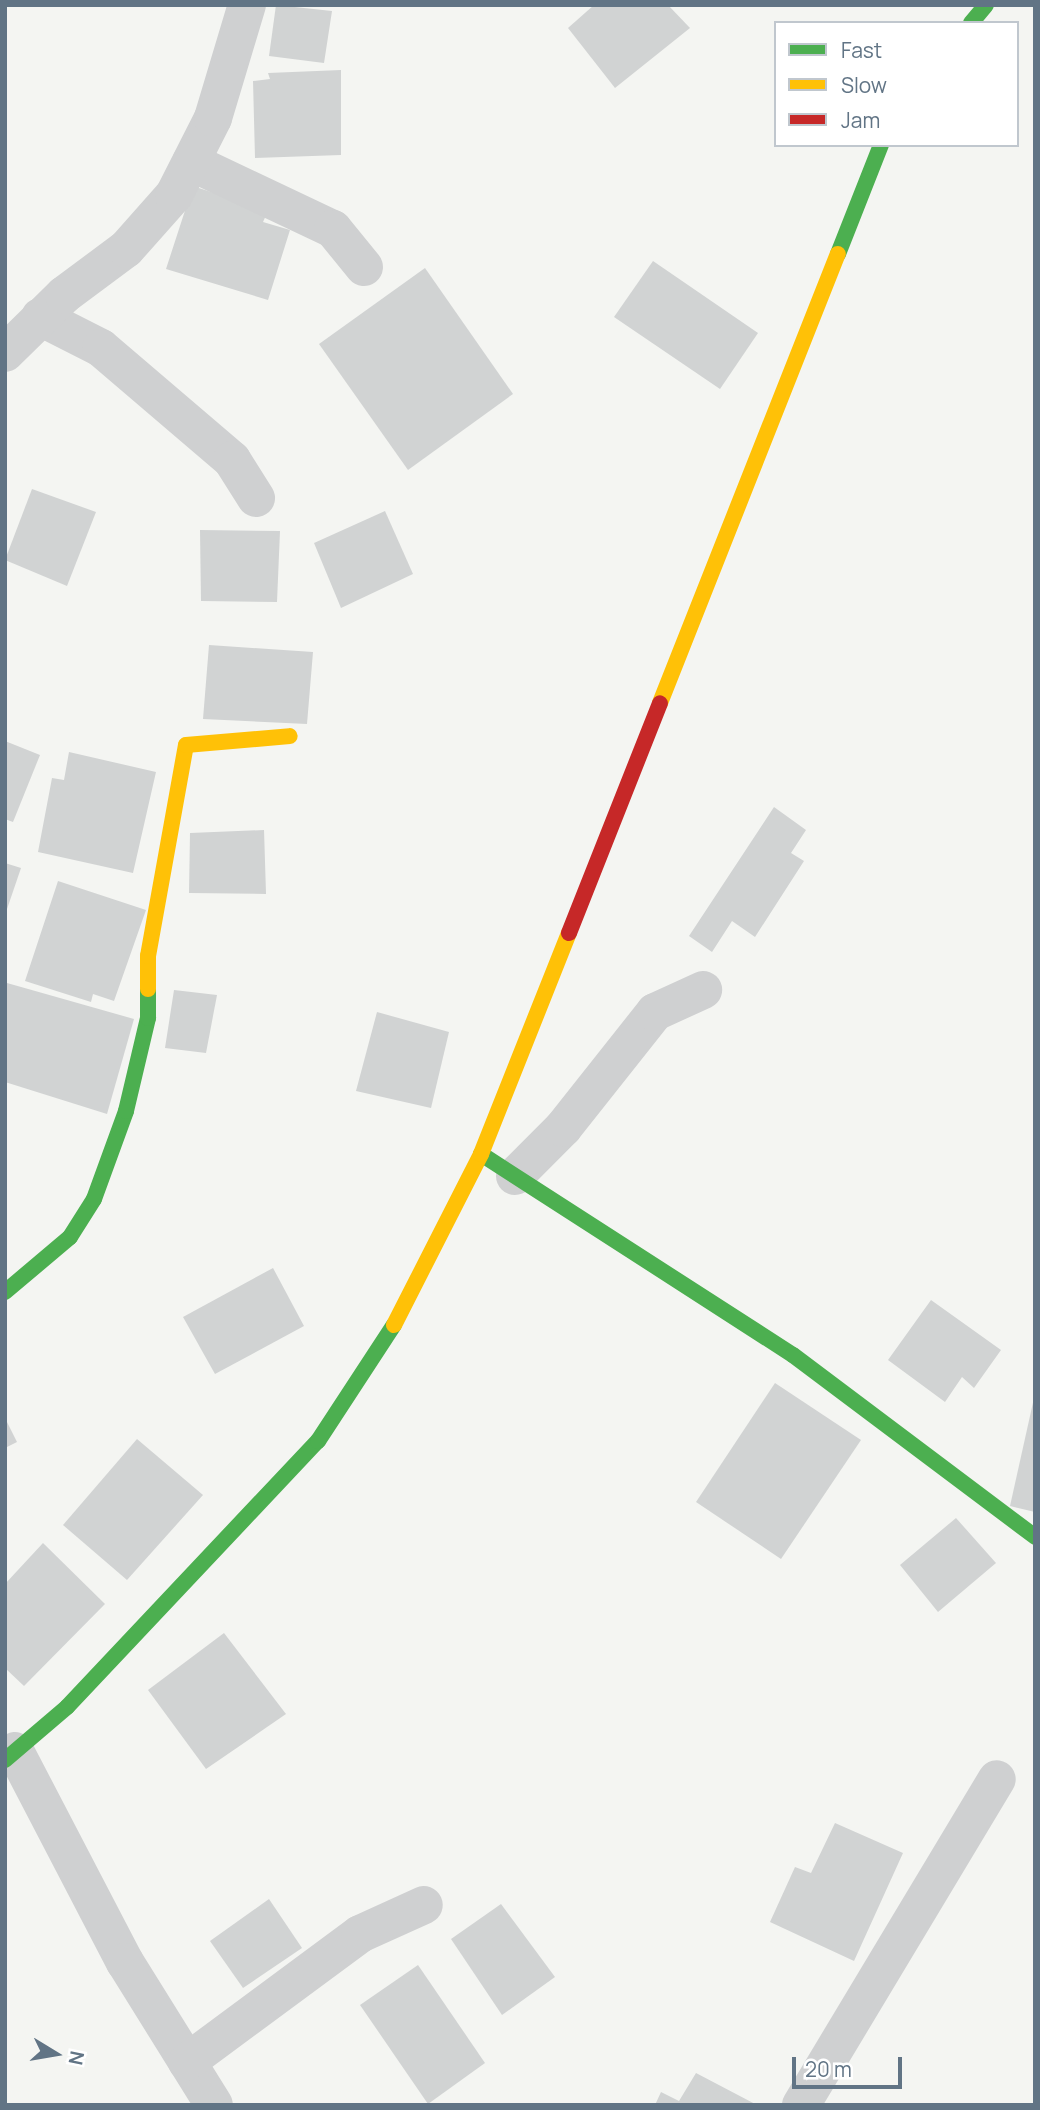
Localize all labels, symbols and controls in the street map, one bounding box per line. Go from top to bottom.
legend [774,21,1019,147]
text: Fast [841,36,882,64]
text: Slow [841,71,887,99]
text: Jam [841,106,880,134]
north arrow [21,2019,91,2089]
scale bar [795,2044,905,2088]
text: N [63,2049,91,2067]
text: 20 m [805,2055,852,2083]

